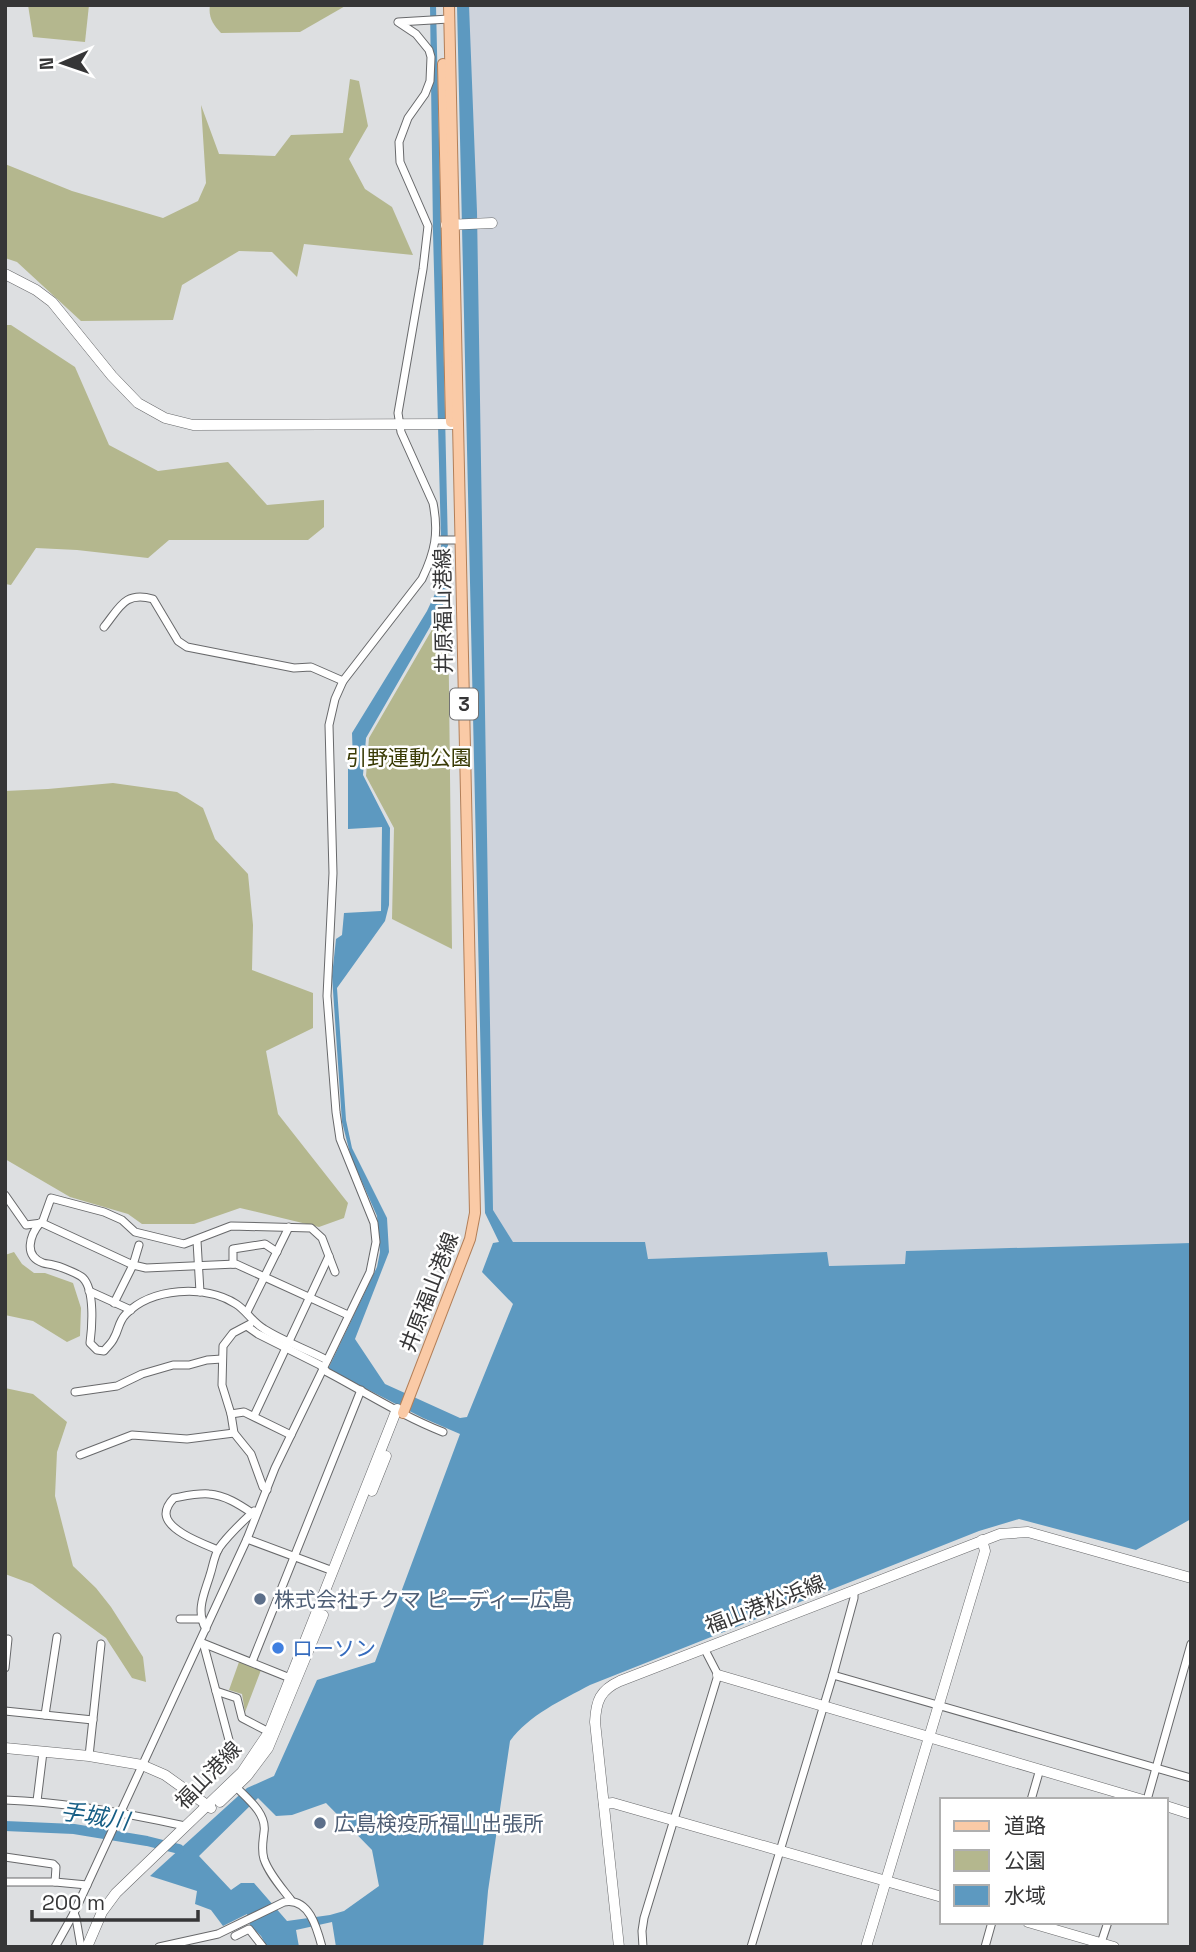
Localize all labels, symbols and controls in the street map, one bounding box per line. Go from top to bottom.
north arrow [28,28,98,98]
text: N [34,57,59,70]
street label: 井原福山港線 [428,548,458,674]
road number: 3 [450,688,478,720]
park label: 引野運動公園 [346,744,472,771]
street label: 井原福山港線 [394,1228,464,1356]
street label: 福山港松浜線 [701,1569,829,1639]
place label: 株式会社チクマ ピーディー広島 [274,1586,572,1613]
marker: 株式会社チクマ ピーディー広島 [252,1591,268,1607]
place label: ローソン [292,1635,376,1662]
marker: ローソン [270,1640,286,1656]
street label: 福山港線 [169,1735,247,1815]
water label: 手城川 [59,1796,134,1837]
legend [940,1798,1168,1924]
place label: 広島検疫所福山出張所 [334,1810,544,1837]
text: 道路 [1004,1812,1046,1839]
marker: 広島検疫所福山出張所 [312,1815,328,1831]
text: 公園 [1004,1847,1046,1874]
scale bar [32,1878,198,1922]
text: 水域 [1004,1882,1046,1909]
text: 200 m [42,1889,105,1916]

